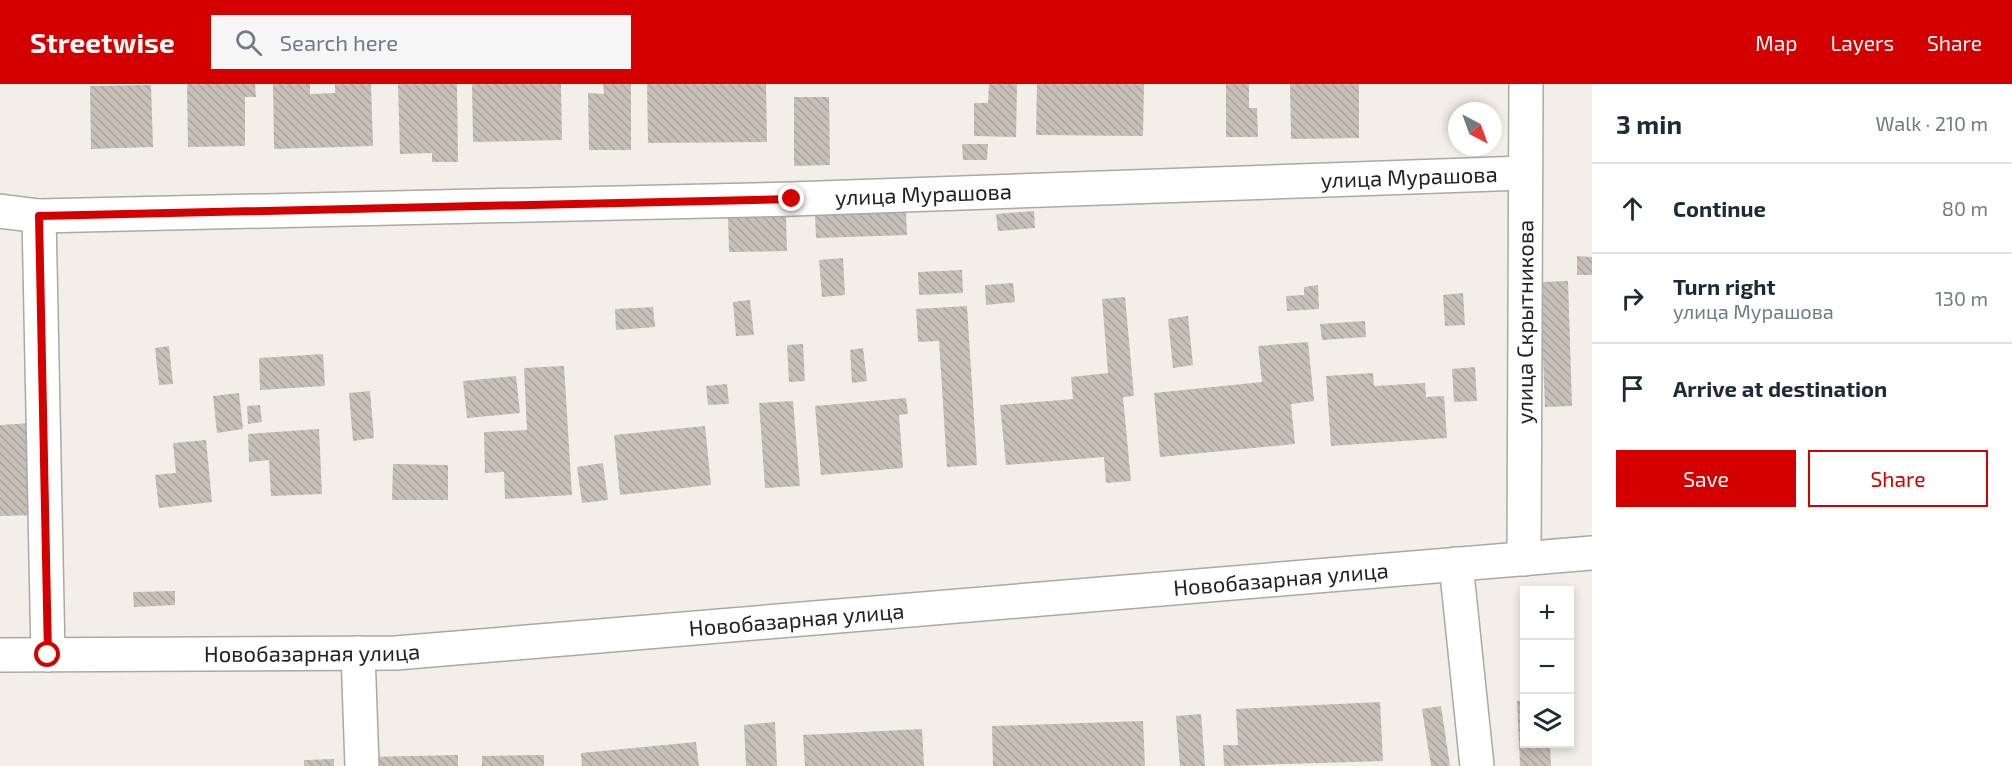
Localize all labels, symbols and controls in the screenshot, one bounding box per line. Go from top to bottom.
search box [211,15,631,69]
text: Streetwise [30,25,175,59]
icon: search [232,26,265,59]
text: Search here [280,29,398,55]
text: Map [1755,30,1797,55]
text: Layers [1830,30,1894,55]
text: Share [1927,30,1982,55]
north arrow [1448,102,1502,156]
text: 3 min [1616,108,1682,139]
text: Walk · 210 m [1876,111,1988,135]
street label: улица Мурашова [1320,160,1498,193]
street label: улица Мурашова [834,177,1012,210]
route end [778,185,804,211]
icon: ahead [1616,192,1649,225]
text: Continue [1673,195,1766,221]
text: 80 m [1942,196,1988,220]
street label: улица Скрытникова [1511,220,1538,424]
text: Turn right [1673,273,1775,299]
icon: right [1616,282,1649,315]
text: 130 m [1935,286,1988,310]
text: улица Мурашова [1673,299,1834,323]
icon: arrive [1616,372,1649,405]
text: Arrive at destination [1673,375,1887,401]
button: Save [1616,450,1796,507]
button: Share [1808,450,1988,507]
street label: Новобазарная улица [1172,556,1390,600]
map controls [1520,586,1574,748]
button: + [1520,586,1574,640]
street label: Новобазарная улица [688,597,905,640]
street label: Новобазарная улица [204,637,421,666]
button: − [1520,640,1574,694]
route start [34,641,60,667]
button: layers [1520,694,1574,748]

